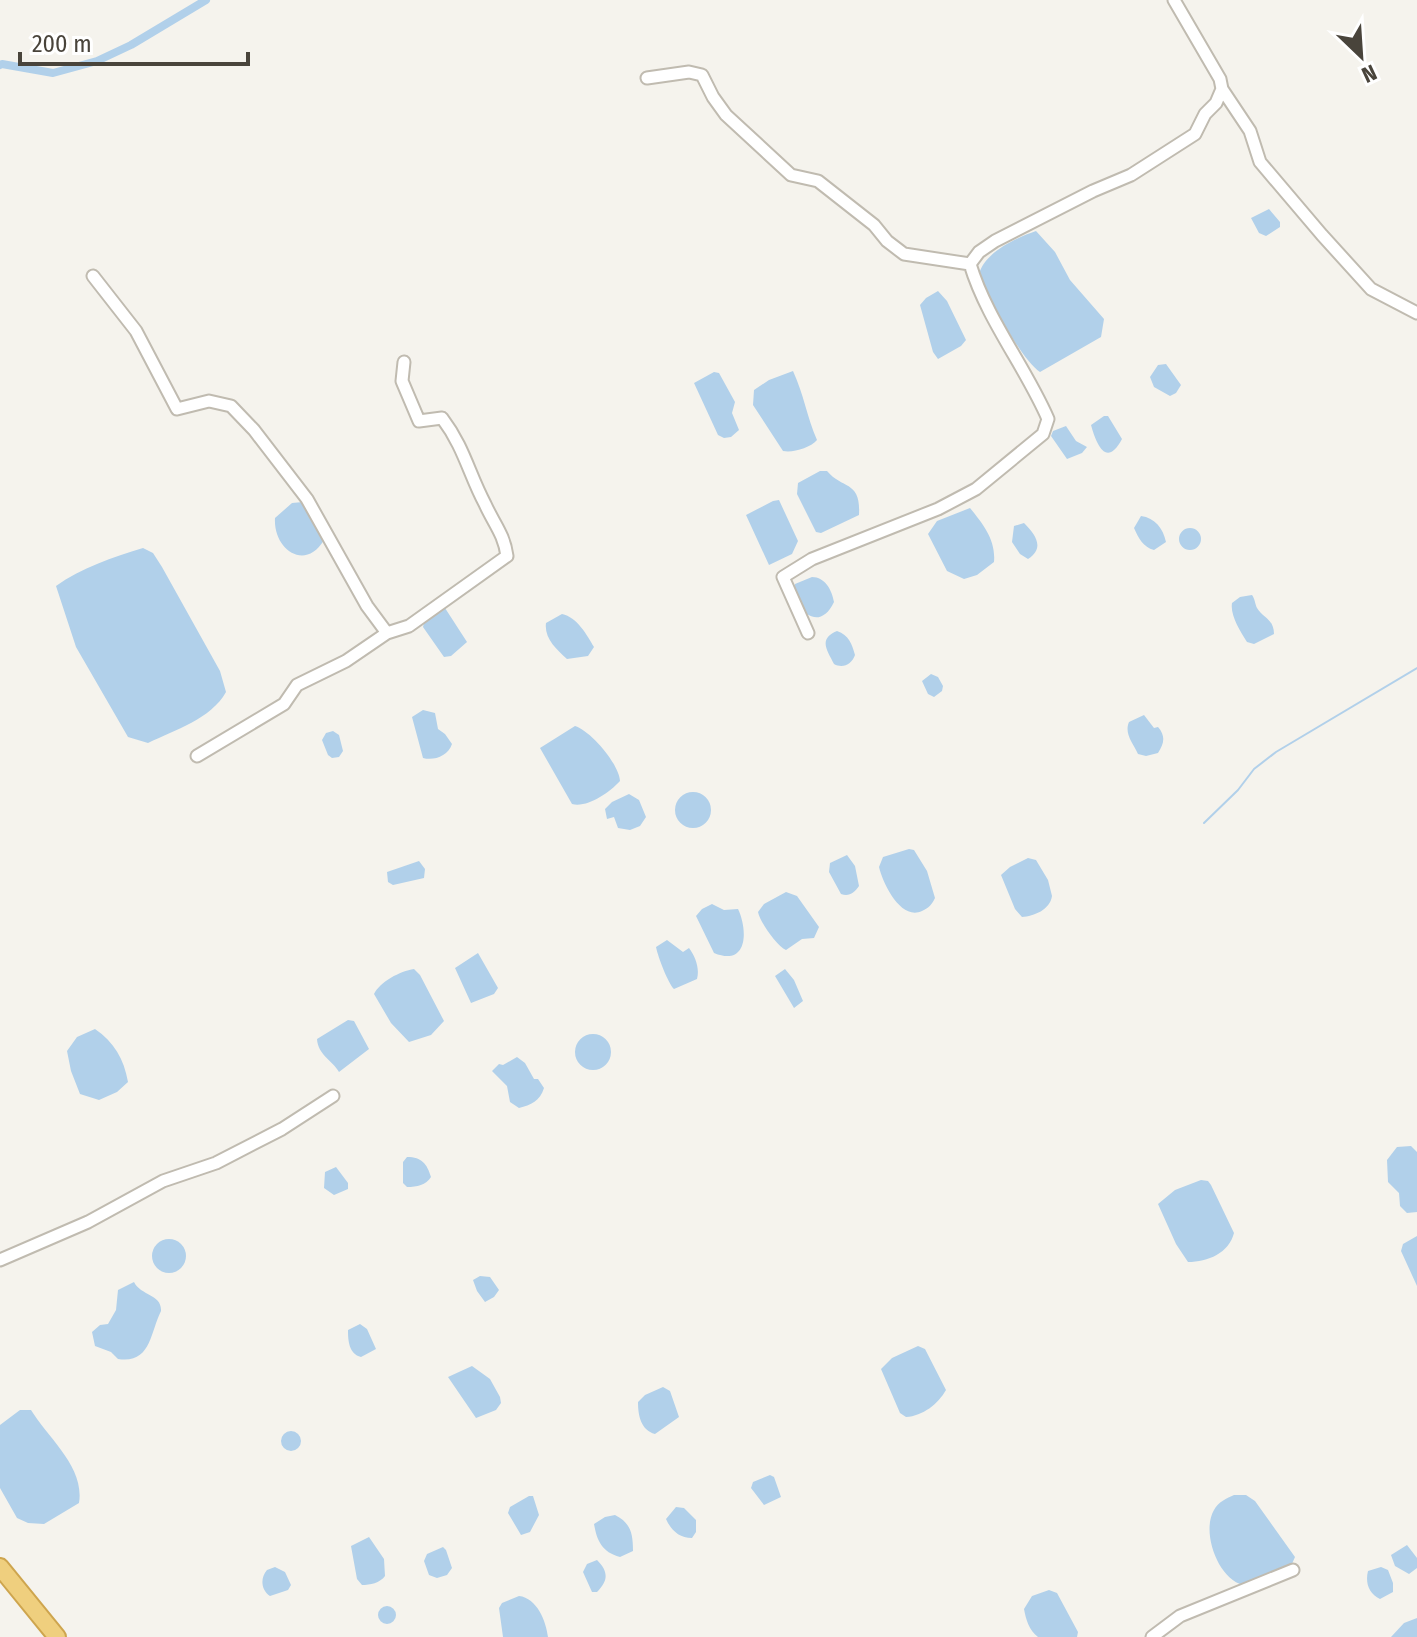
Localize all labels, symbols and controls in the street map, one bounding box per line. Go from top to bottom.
scale bar [20,16,248,66]
north arrow [1321,16,1401,96]
text: 200 m [32,30,92,58]
text: N [1358,59,1381,89]

